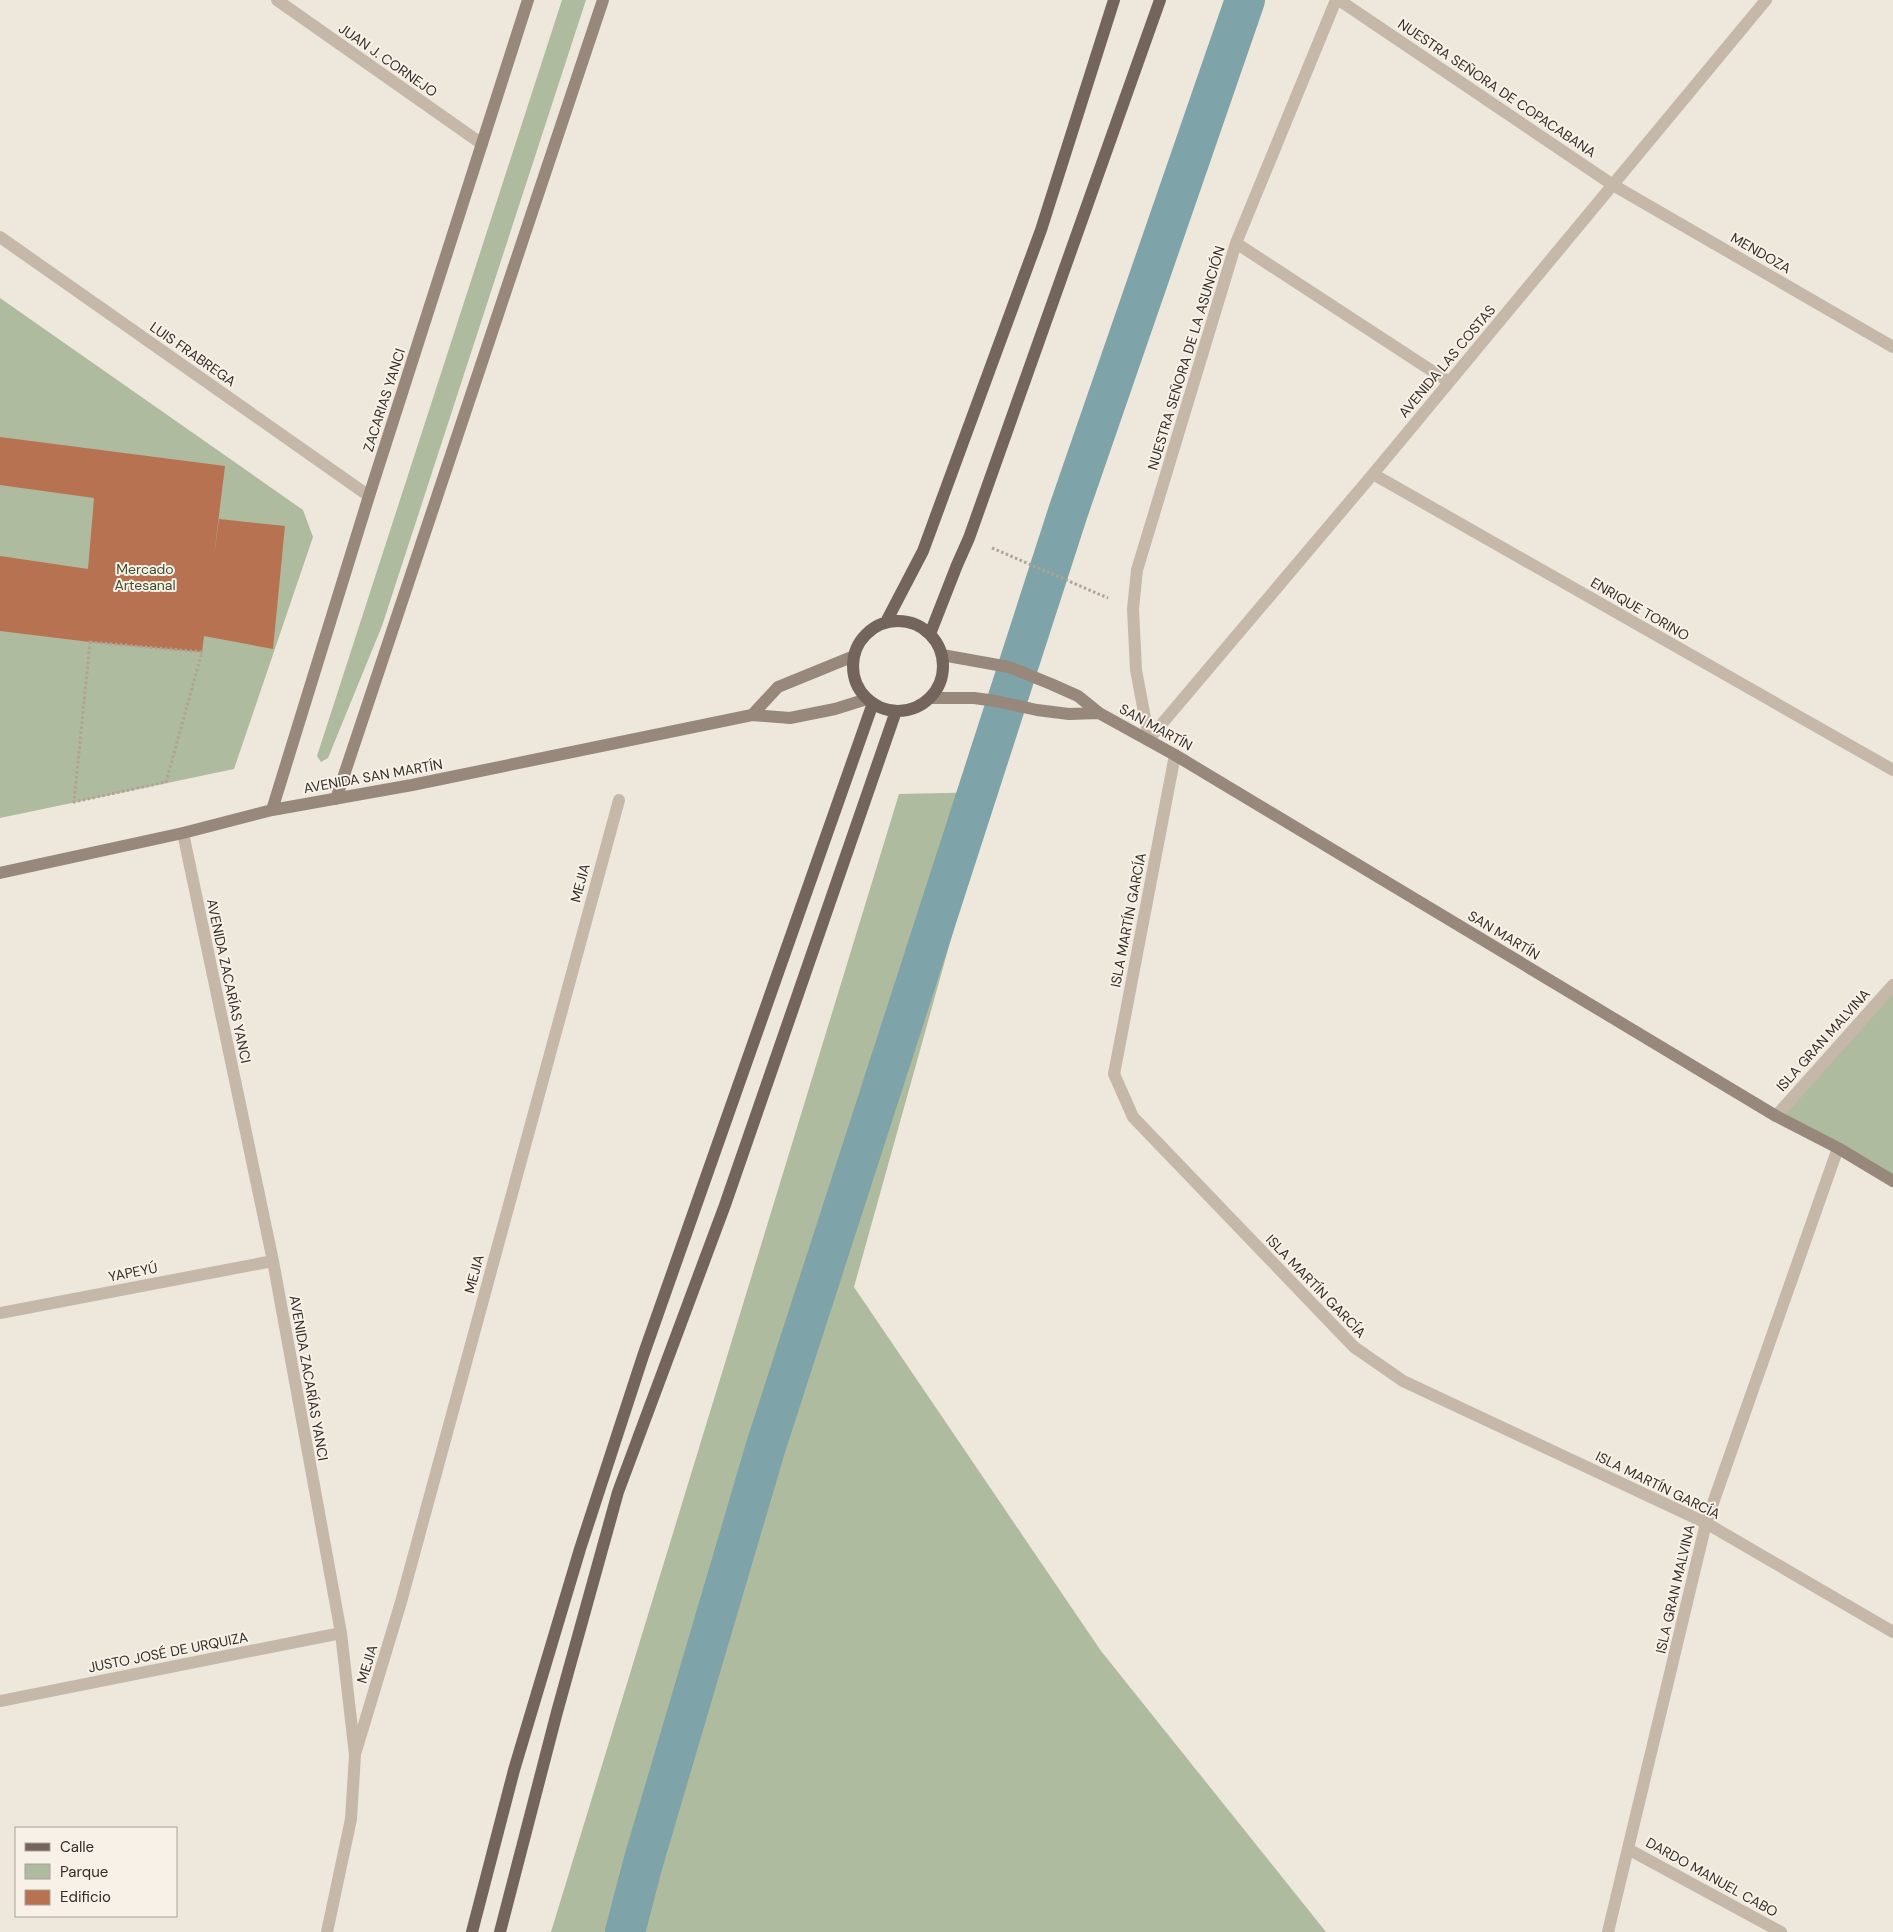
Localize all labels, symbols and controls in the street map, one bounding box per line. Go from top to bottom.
street label: NUESTRA SEÑORA DE COPACABANA [1395,15,1599,161]
street label: JUAN J. CORNEJO [335,19,441,101]
street label: MENDOZA [1728,229,1794,277]
street label: NUESTRA SEÑORA DE LA ASUNCIÓN [1143,244,1229,472]
street label: AVENIDA LAS COSTAS [1395,301,1499,421]
street label: LUIS FRABREGA [146,318,240,390]
street label: ZACARIAS YANCI [359,346,409,454]
park label: Mercado Artesanal [114,560,176,594]
street label: ENRIQUE TORINO [1587,573,1693,645]
street label: SAN MARTÍN [1116,699,1196,755]
street label: AVENIDA SAN MARTÍN [302,755,444,797]
street label: ISLA MARTÍN GARCÍA [1106,851,1150,989]
street label: MEJIA [566,862,594,904]
street label: AVENIDA ZACARÍAS YANCI [203,897,255,1065]
street label: SAN MARTÍN [1465,906,1543,964]
street label: ISLA GRAN MALVINA [1772,985,1874,1095]
street label: ISLA MARTÍN GARCÍA [1262,1231,1370,1341]
street label: MEJIA [460,1253,488,1295]
street label: YAPEYÚ [107,1258,159,1286]
street label: AVENIDA ZACARÍAS YANCI [286,1294,332,1462]
street label: ISLA MARTÍN GARCÍA [1593,1447,1723,1523]
street label: ISLA GRAN MALVINA [1651,1523,1699,1655]
street label: JUSTO JOSÉ DE URQUIZA [87,1628,249,1676]
street label: MEJIA [353,1643,381,1685]
legend [15,1827,178,1917]
street label: DARDO MANUEL CABO [1643,1833,1781,1921]
text: Calle [60,1837,94,1857]
text: Parque [60,1862,108,1882]
text: Edificio [60,1887,111,1907]

